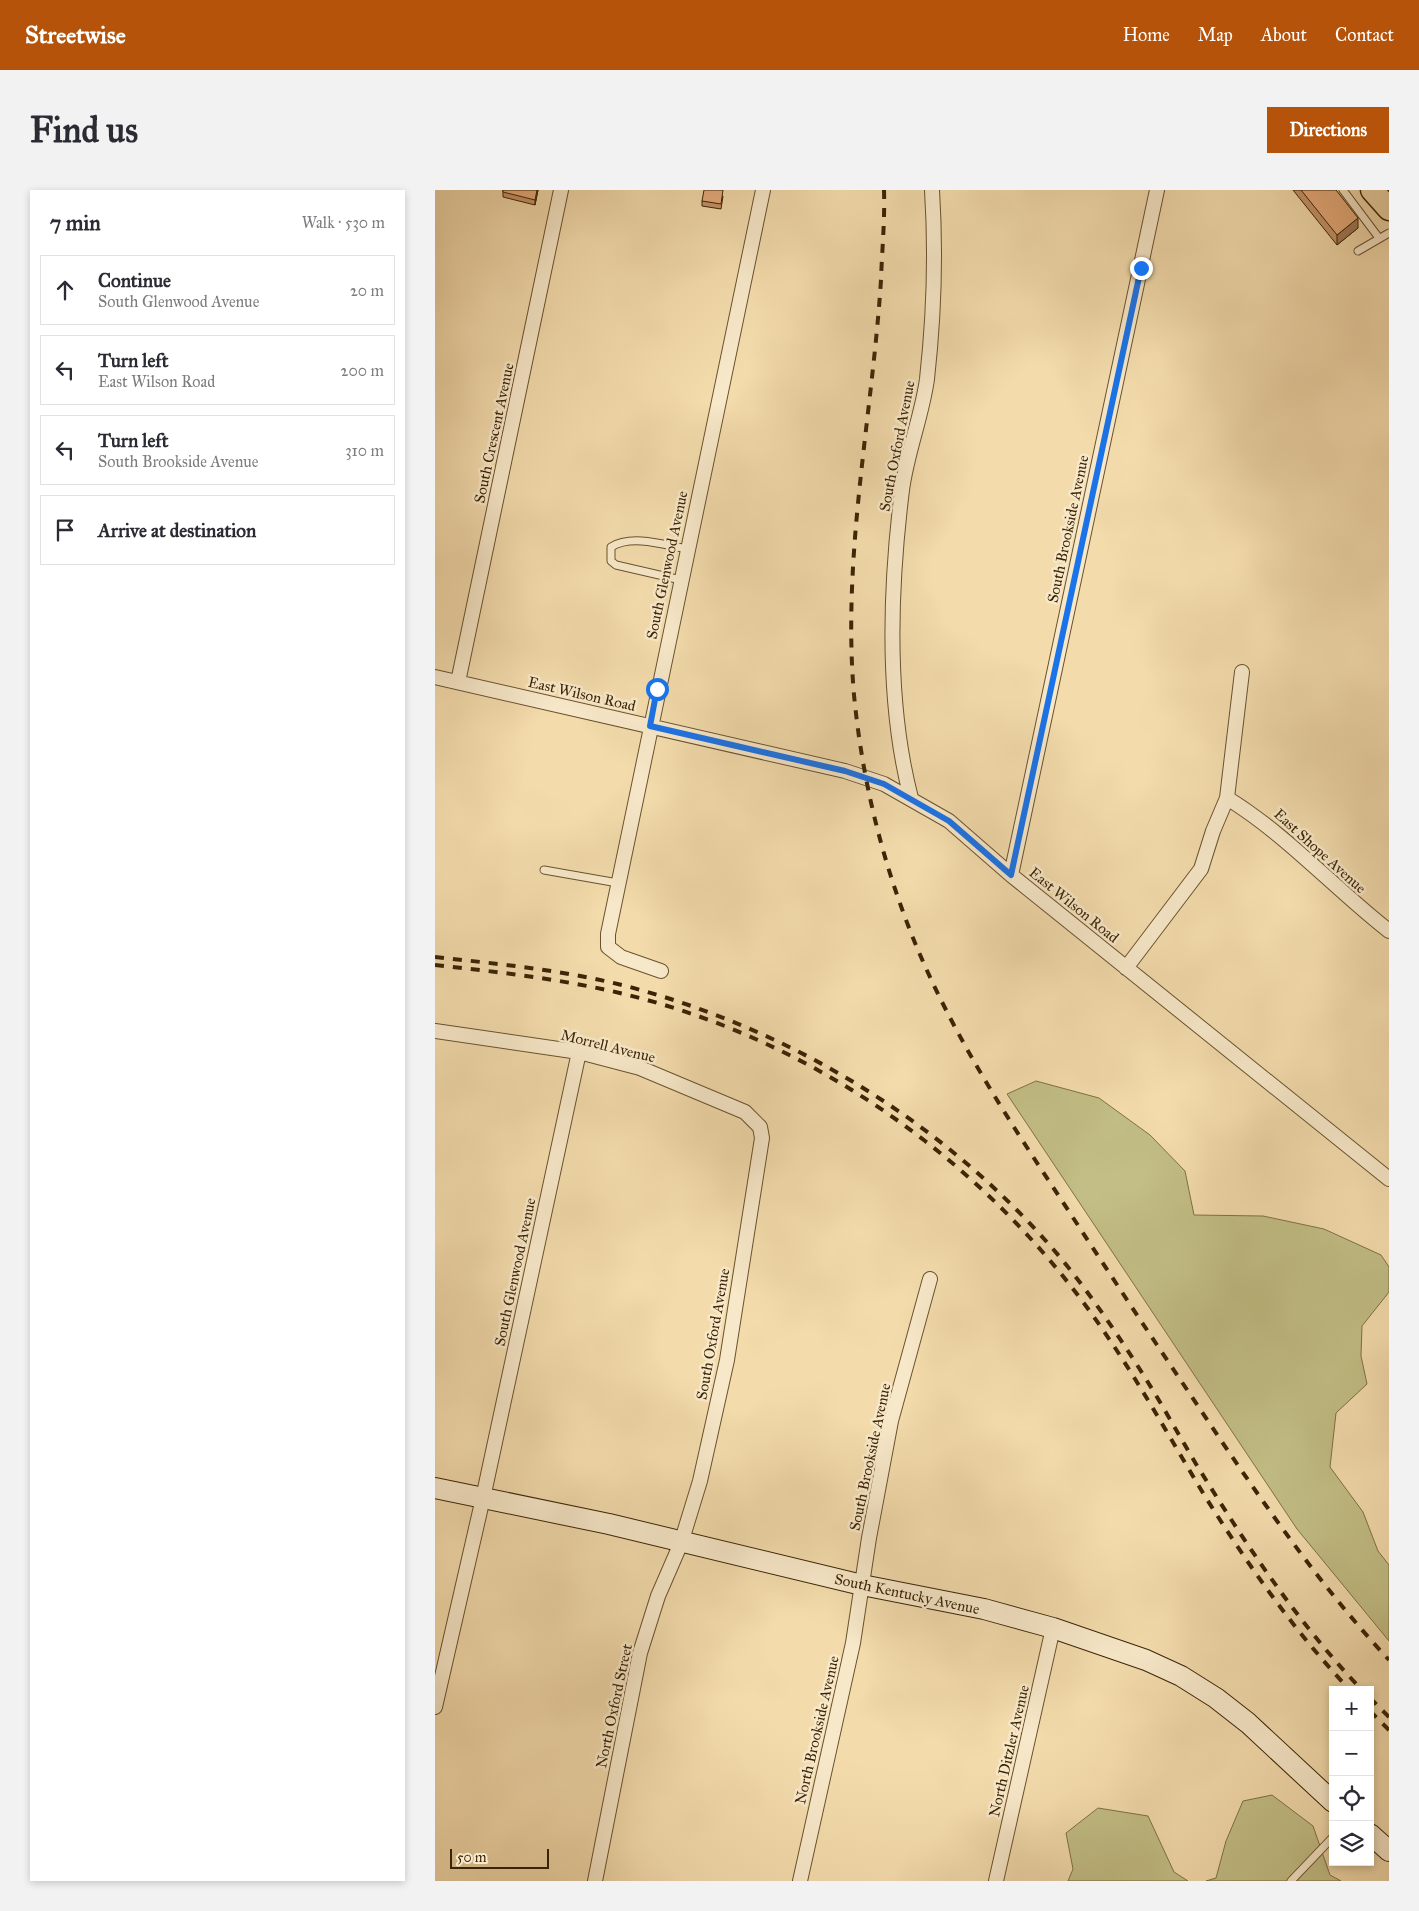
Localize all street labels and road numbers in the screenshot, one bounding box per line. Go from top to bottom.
street label: South Crescent Avenue [470,361,518,505]
street label: South Oxford Avenue [875,379,919,513]
street label: South Brookside Avenue [1044,454,1092,604]
street label: South Glenwood Avenue [642,489,692,641]
street label: East Wilson Road [526,673,638,715]
street label: East Shope Avenue [1270,805,1370,897]
street label: East Wilson Road [1026,863,1123,947]
street label: Morrell Avenue [559,1026,657,1066]
street label: South Glenwood Avenue [490,1196,540,1348]
street label: South Oxford Avenue [693,1267,733,1401]
street label: South Brookside Avenue [846,1382,894,1532]
street label: South Kentucky Avenue [833,1570,981,1618]
street label: North Oxford Street [592,1641,636,1770]
street label: North Brookside Avenue [791,1654,843,1806]
street label: North Ditzler Avenue [985,1683,1033,1819]

